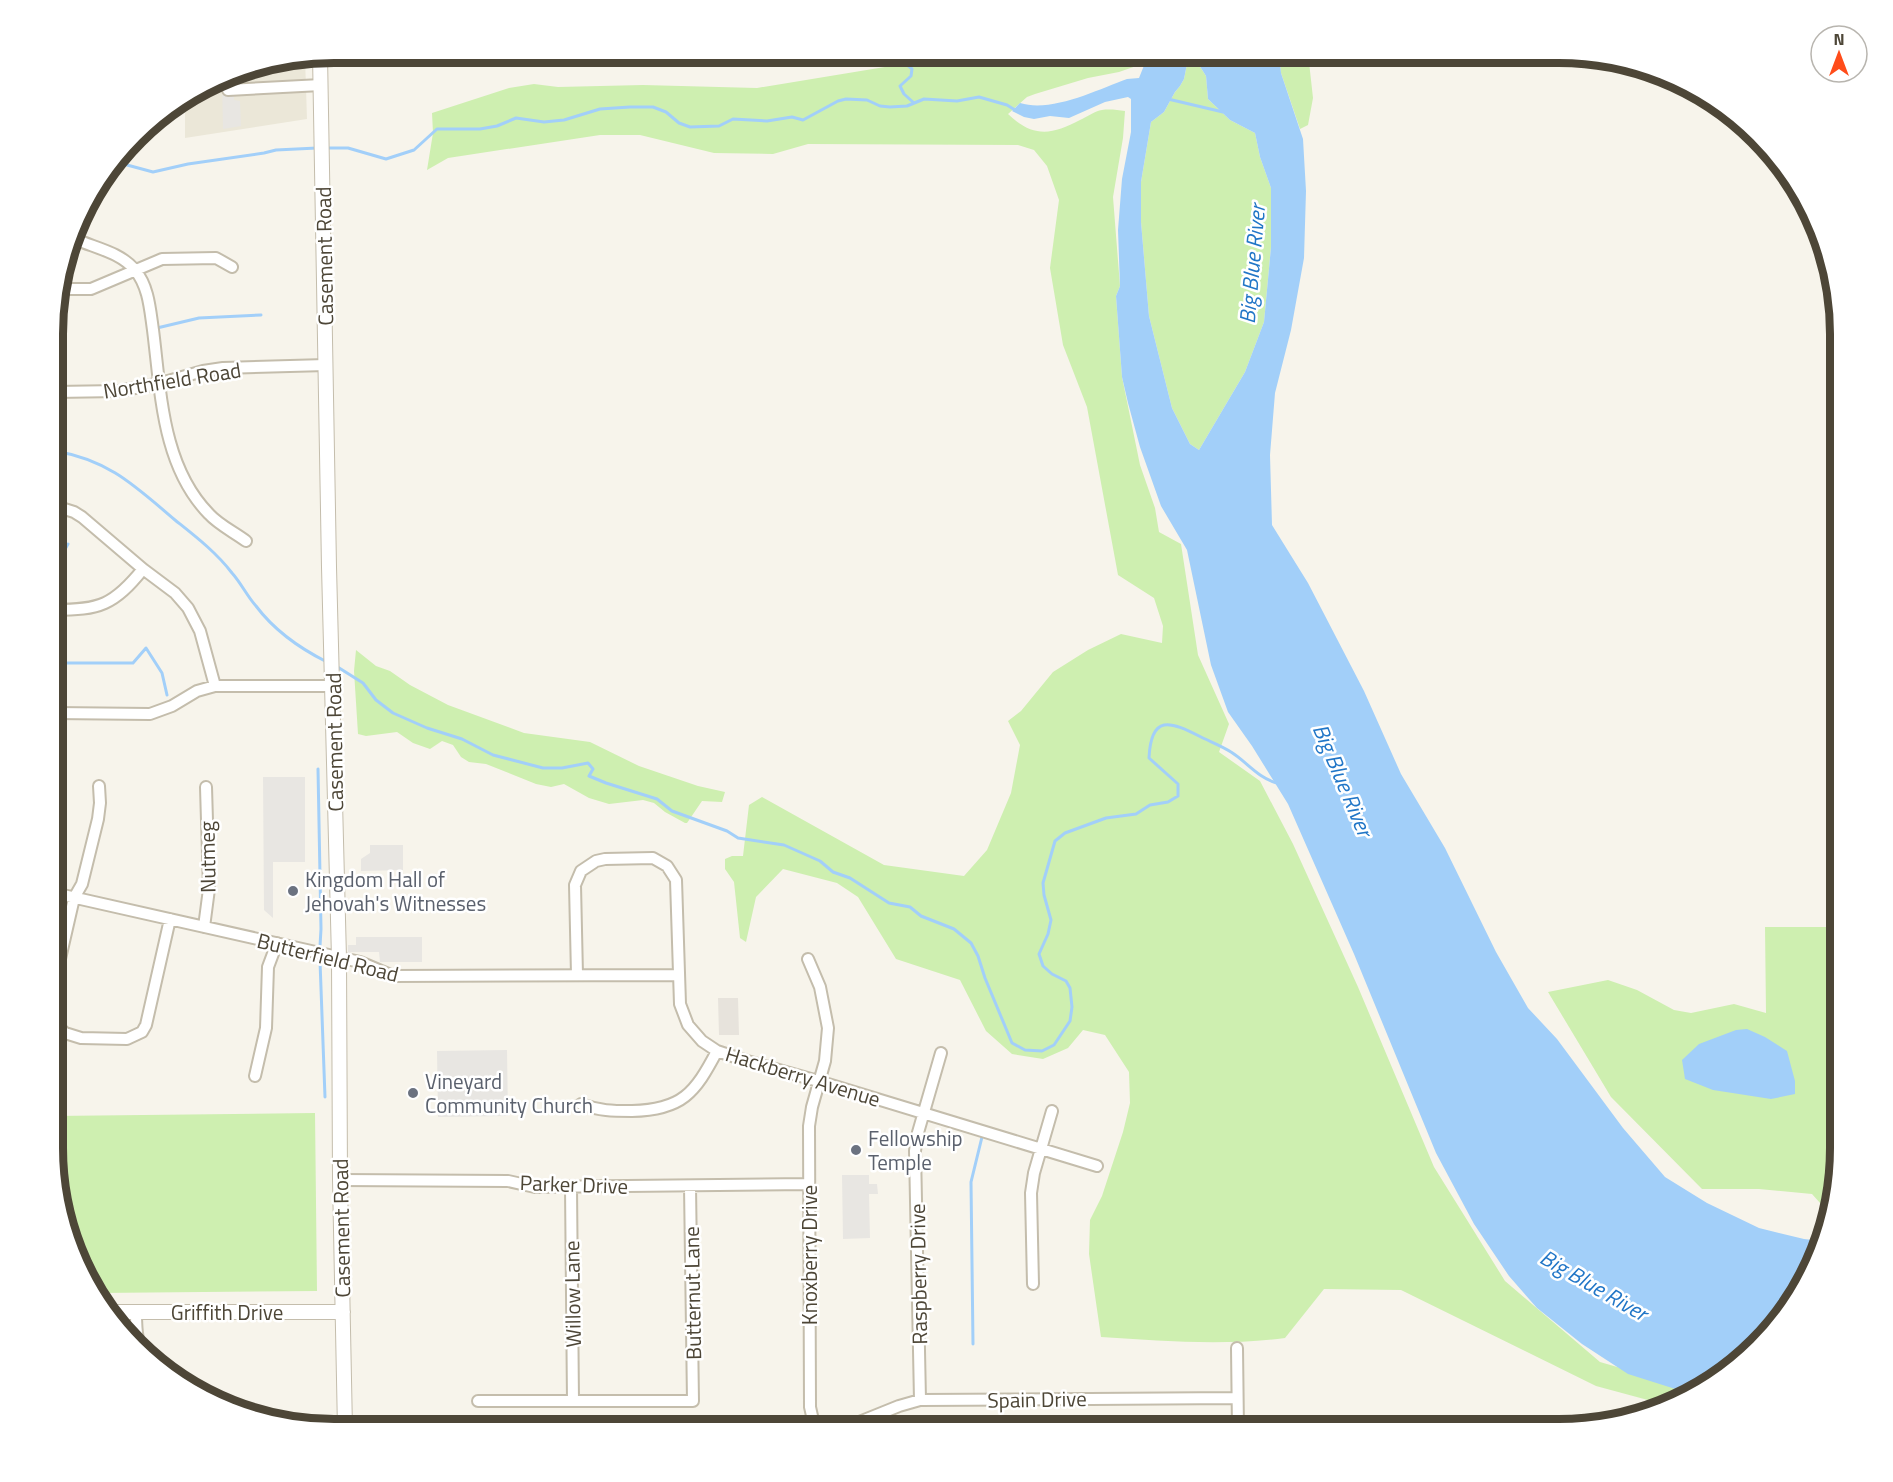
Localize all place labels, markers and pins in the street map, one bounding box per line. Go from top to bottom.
place label: Kingdom Hall of Jehovah's Witnesses [305,863,486,919]
marker: Kingdom Hall of Jehovah's Witnesses [286,884,300,898]
place label: Vineyard Community Church [425,1065,593,1121]
marker: Vineyard Community Church [406,1086,420,1100]
place label: Fellowship Temple [868,1122,963,1178]
marker: Fellowship Temple [849,1143,863,1157]

